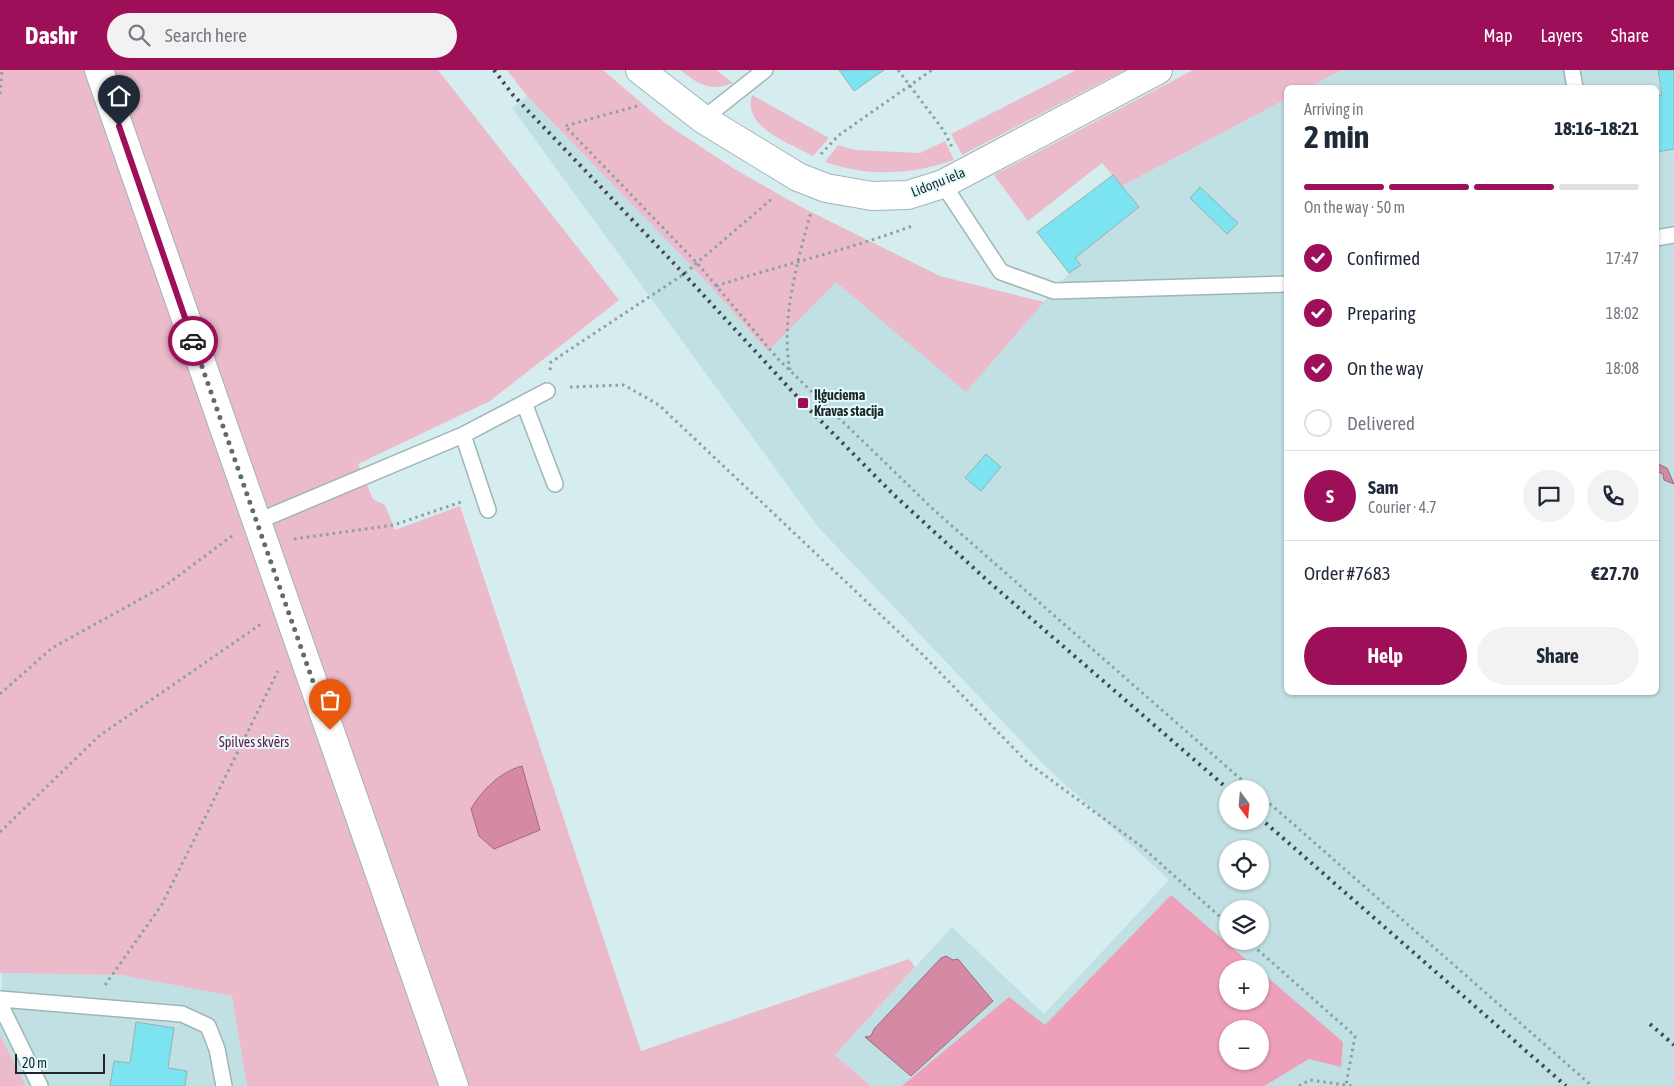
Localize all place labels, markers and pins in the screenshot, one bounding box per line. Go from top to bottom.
pin [98,75,140,126]
place label: Iļģuciema Kravas stacija [814,387,884,419]
marker: Iļģuciema Kravas stacija [796,396,810,410]
pin [309,679,351,730]

